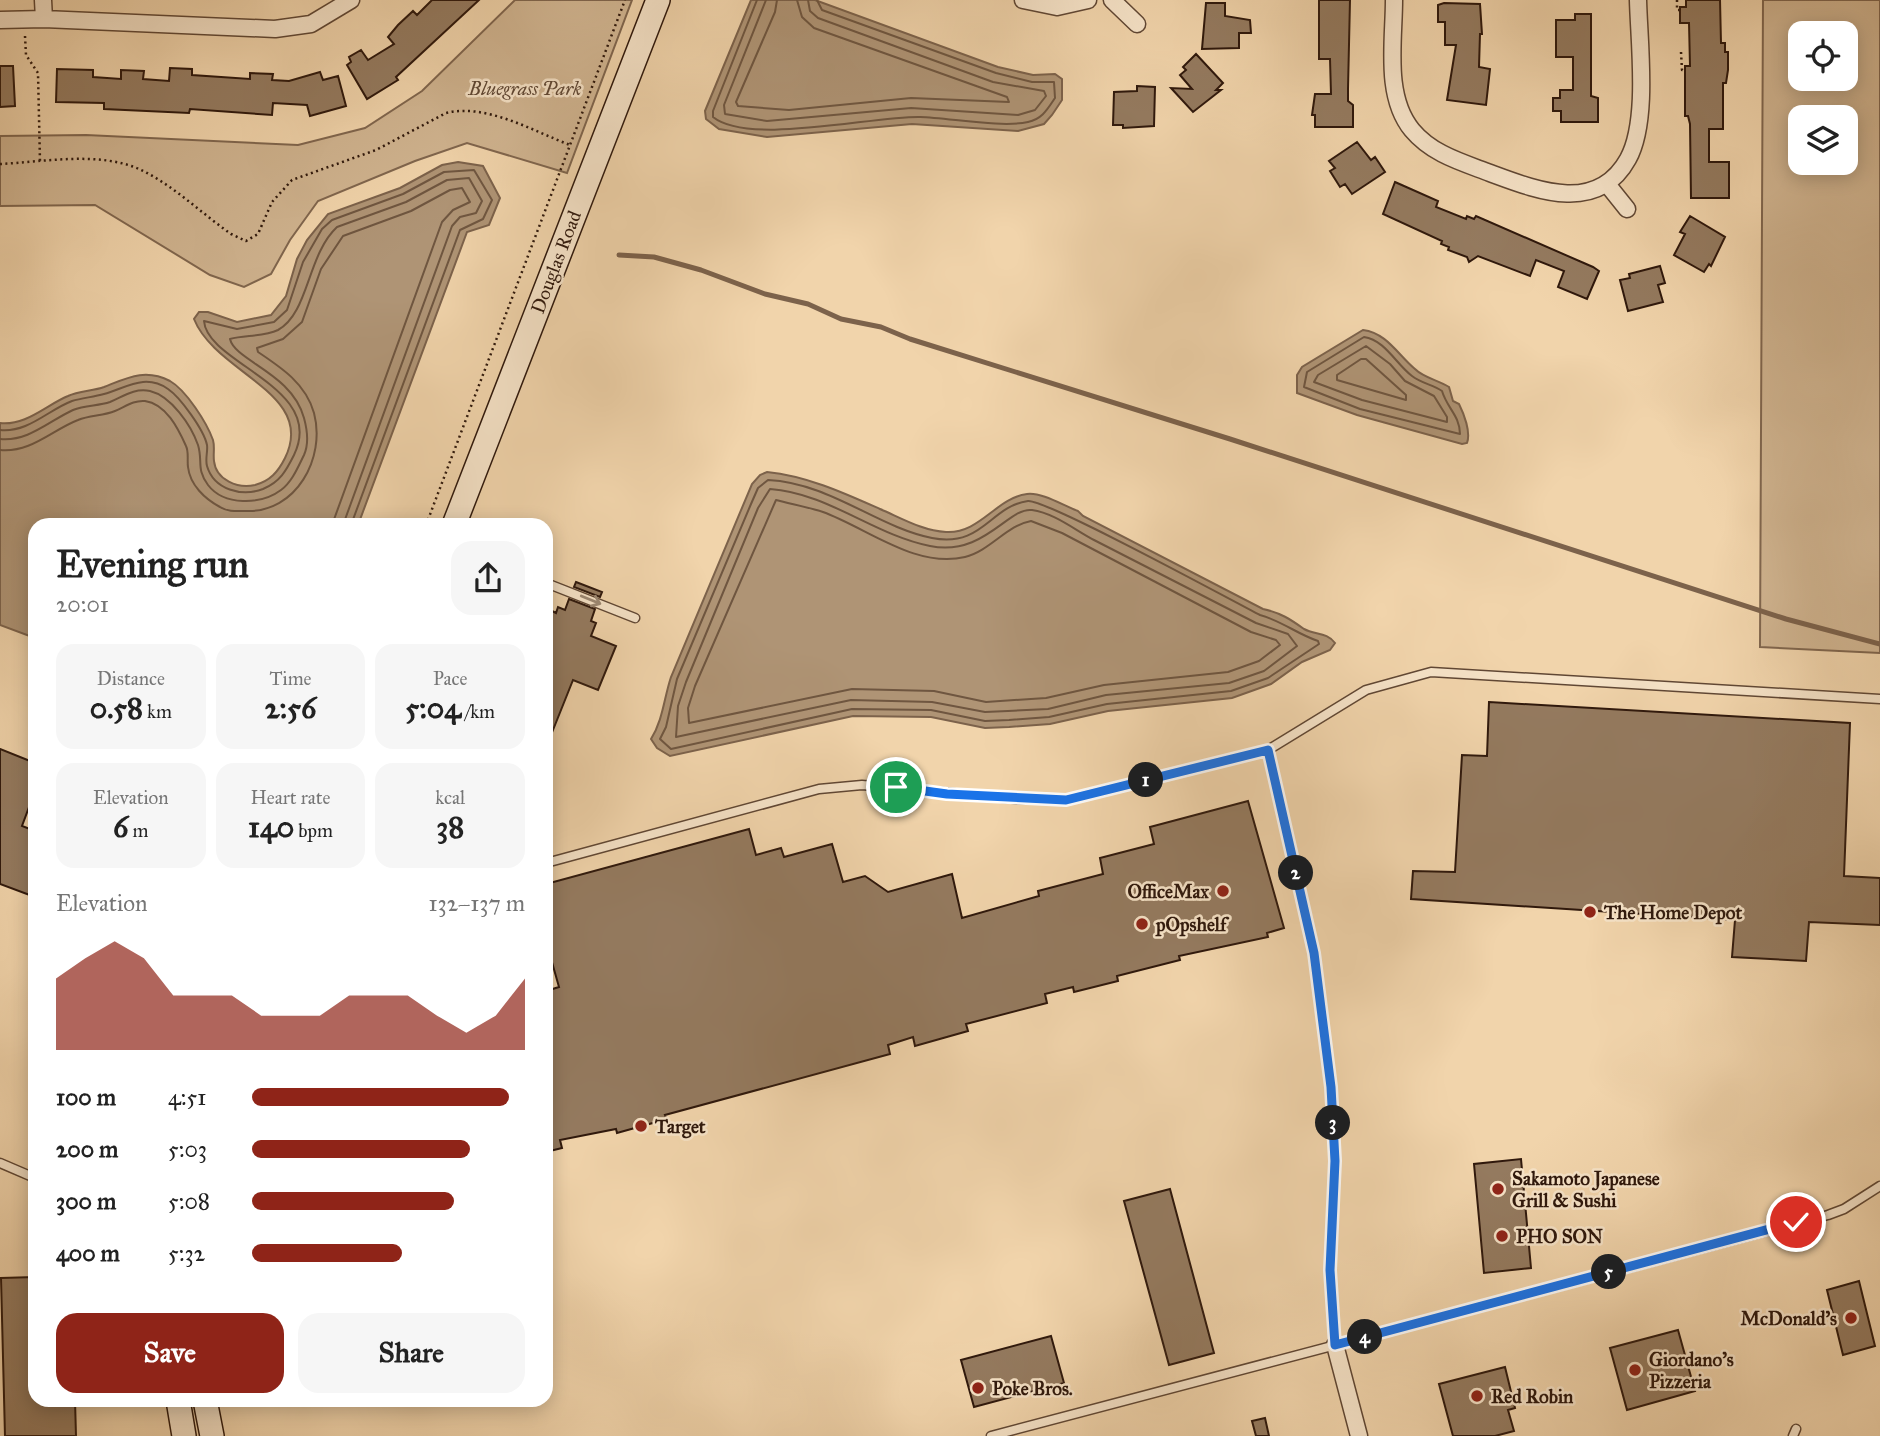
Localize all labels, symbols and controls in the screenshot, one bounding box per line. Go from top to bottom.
map controls [1788,21,1858,175]
button: locate [1788,21,1858,91]
park label: Bluegrass Park [467,77,582,100]
button: layers [1788,105,1858,175]
street label: Douglas Road [526,207,587,317]
text: Evening run [56,541,249,587]
button: share [451,541,525,615]
text: 20:01 [56,590,109,618]
one-way arrow [579,595,601,608]
text: Distance [97,667,165,690]
text: Time [269,667,312,690]
text: Pace [433,667,467,690]
text: 0.58 [90,690,143,726]
text: 2:56 [265,690,316,726]
text: 5:04 [405,690,461,726]
text: km [143,700,172,723]
text: /km [461,700,495,723]
pin [866,757,926,817]
pin: 1 [1128,762,1164,798]
icon: arrive [877,768,915,806]
text: 1 [1142,768,1149,791]
text: Elevation [93,786,169,809]
text: Heart rate [251,786,330,809]
text: kcal [435,786,465,809]
text: 6 [113,809,128,845]
text: 140 [248,809,294,845]
text: 38 [436,809,464,845]
text: m [128,819,149,842]
text: bpm [294,819,333,842]
pin: 2 [1278,856,1314,890]
text: 2 [1291,861,1300,884]
place label: OfficeMax [1128,880,1210,903]
marker: OfficeMax [1215,883,1231,899]
text: Elevation [56,889,147,917]
text: 132–137 m [428,889,525,917]
place label: The Home Depot [1603,901,1742,925]
marker: The Home Depot [1582,904,1598,920]
place label: pOpshelf [1155,913,1230,937]
marker: pOpshelf [1134,916,1150,932]
text: 100 m [56,1083,116,1111]
text: 4:51 [168,1083,206,1111]
pin: 3 [1316,1106,1350,1140]
text: 3 [1329,1111,1336,1134]
place label: Target [654,1115,706,1139]
marker: Target [633,1118,649,1134]
text: 200 m [56,1135,118,1163]
text: 5:03 [168,1135,207,1163]
place label: Sakamoto Japanese Grill & Sushi [1512,1167,1660,1212]
marker: Sakamoto Japanese Grill & Sushi [1490,1181,1506,1197]
text: 300 m [56,1187,116,1215]
text: 5:08 [168,1187,210,1215]
pin [1766,1192,1826,1252]
icon: check [1777,1203,1815,1241]
place label: PHO SON [1516,1225,1603,1248]
marker: PHO SON [1494,1228,1510,1244]
text: 400 m [56,1239,120,1267]
text: 5:32 [168,1239,205,1267]
pin: 5 [1592,1254,1626,1290]
text: 5 [1604,1260,1613,1283]
place label: McDonald's [1741,1307,1837,1330]
marker: McDonald's [1843,1310,1859,1326]
button: Save [56,1313,284,1393]
button: Share [298,1313,525,1393]
pin: 4 [1348,1320,1382,1354]
text: 4 [1359,1325,1370,1348]
place label: Giordano's Pizzeria [1649,1348,1734,1393]
marker: Giordano's Pizzeria [1627,1362,1643,1378]
place label: Poke Bros. [992,1377,1073,1400]
marker: Poke Bros. [970,1380,986,1396]
place label: Red Robin [1491,1385,1574,1408]
marker: Red Robin [1469,1388,1485,1404]

